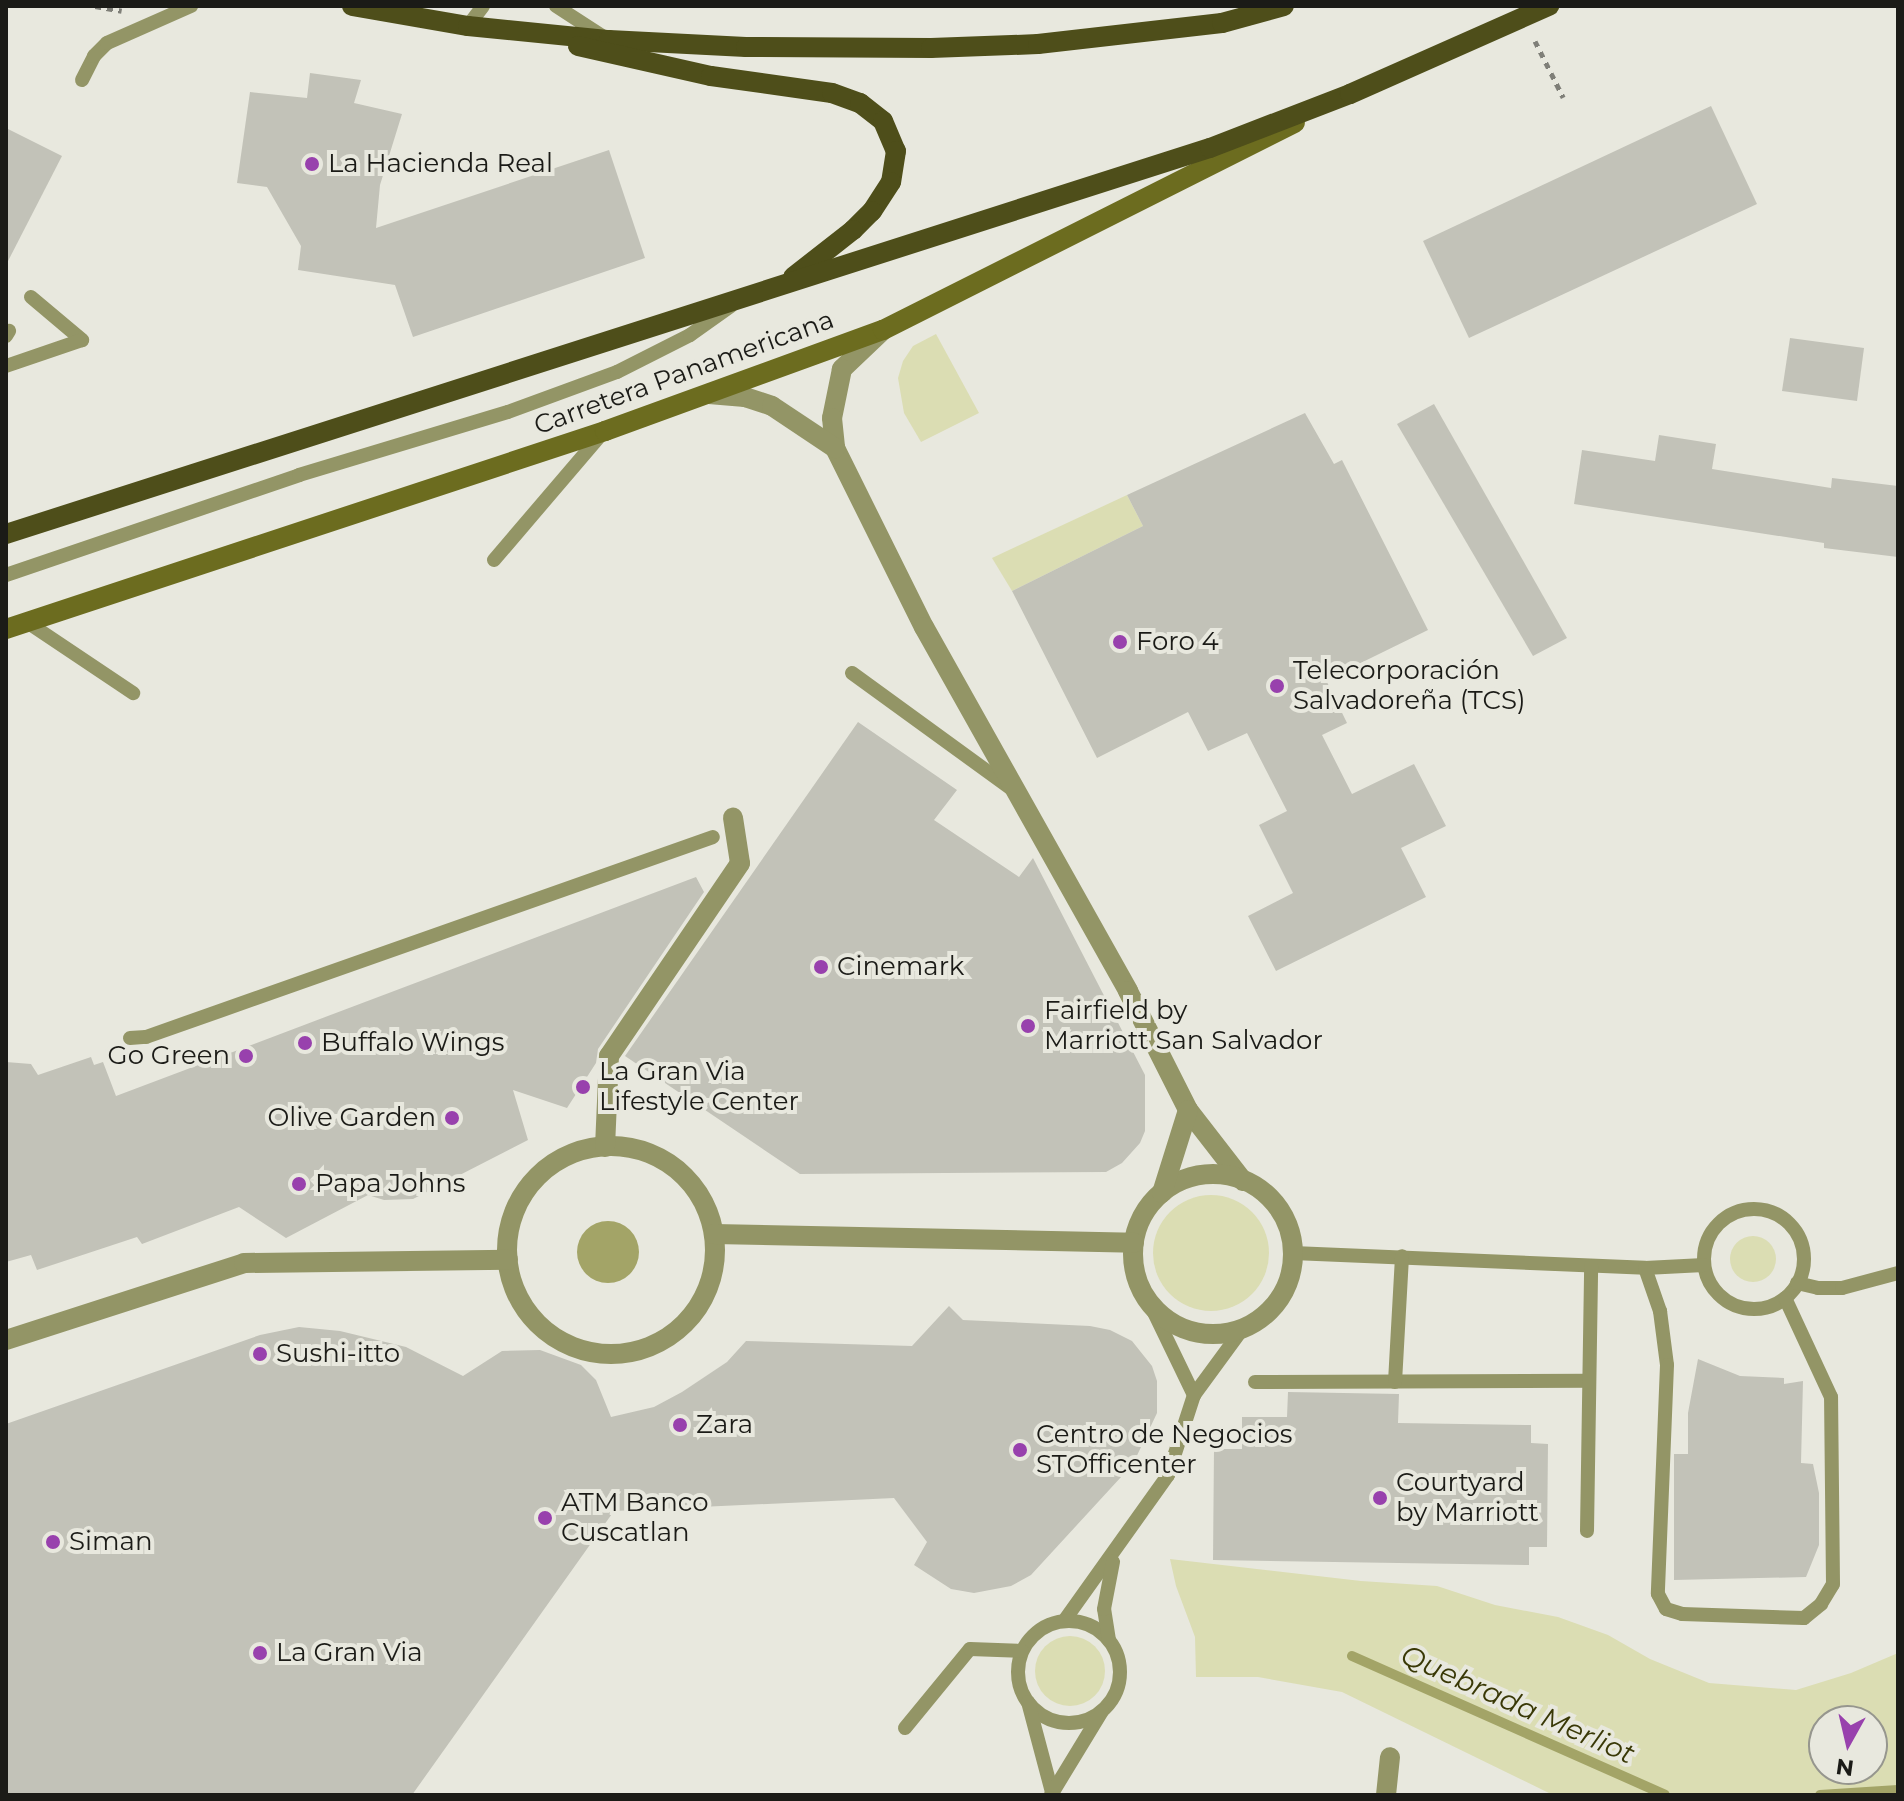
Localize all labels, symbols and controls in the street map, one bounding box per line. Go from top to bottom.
place label: La Hacienda Real [328,148,553,180]
marker: La Hacienda Real [303,155,321,173]
street label: Carretera Panamericana [530,304,838,442]
place label: Foro 4 [1136,626,1219,658]
marker: Foro 4 [1111,633,1129,651]
place label: Telecorporación Salvadoreña (TCS) [1293,655,1525,716]
marker: Telecorporación Salvadoreña (TCS) [1268,677,1286,695]
place label: Cinemark [837,951,964,983]
marker: Cinemark [812,958,830,976]
place label: Fairfield by Marriott San Salvador [1044,995,1323,1056]
marker: Fairfield by Marriott San Salvador [1019,1017,1037,1035]
place label: Buffalo Wings [321,1027,504,1059]
marker: Buffalo Wings [296,1034,314,1052]
place label: Go Green [108,1040,230,1072]
marker: Go Green [237,1047,255,1065]
place label: La Gran Via Lifestyle Center [599,1056,799,1118]
marker: La Gran Via Lifestyle Center [574,1078,592,1096]
place label: Olive Garden [268,1102,436,1134]
marker: Olive Garden [443,1109,461,1127]
place label: Papa Johns [315,1168,465,1200]
marker: Papa Johns [290,1175,308,1193]
place label: Sushi-itto [276,1338,400,1370]
marker: Sushi-itto [251,1345,269,1363]
place label: Zara [696,1409,753,1441]
marker: Zara [671,1416,689,1434]
place label: Centro de Negocios STOfficenter [1036,1419,1292,1480]
marker: Centro de Negocios STOfficenter [1011,1441,1029,1459]
place label: Courtyard by Marriott [1396,1467,1539,1528]
place label: ATM Banco Cuscatlan [561,1487,709,1548]
marker: Courtyard by Marriott [1371,1489,1389,1507]
marker: ATM Banco Cuscatlan [536,1509,554,1527]
place label: Siman [69,1526,152,1558]
marker: Siman [44,1533,62,1551]
place label: La Gran Via [276,1637,423,1669]
water label: Quebrada Merliot [1396,1637,1640,1771]
marker: La Gran Via [251,1644,269,1662]
north arrow [1808,1705,1888,1785]
text: N [1834,1753,1856,1782]

